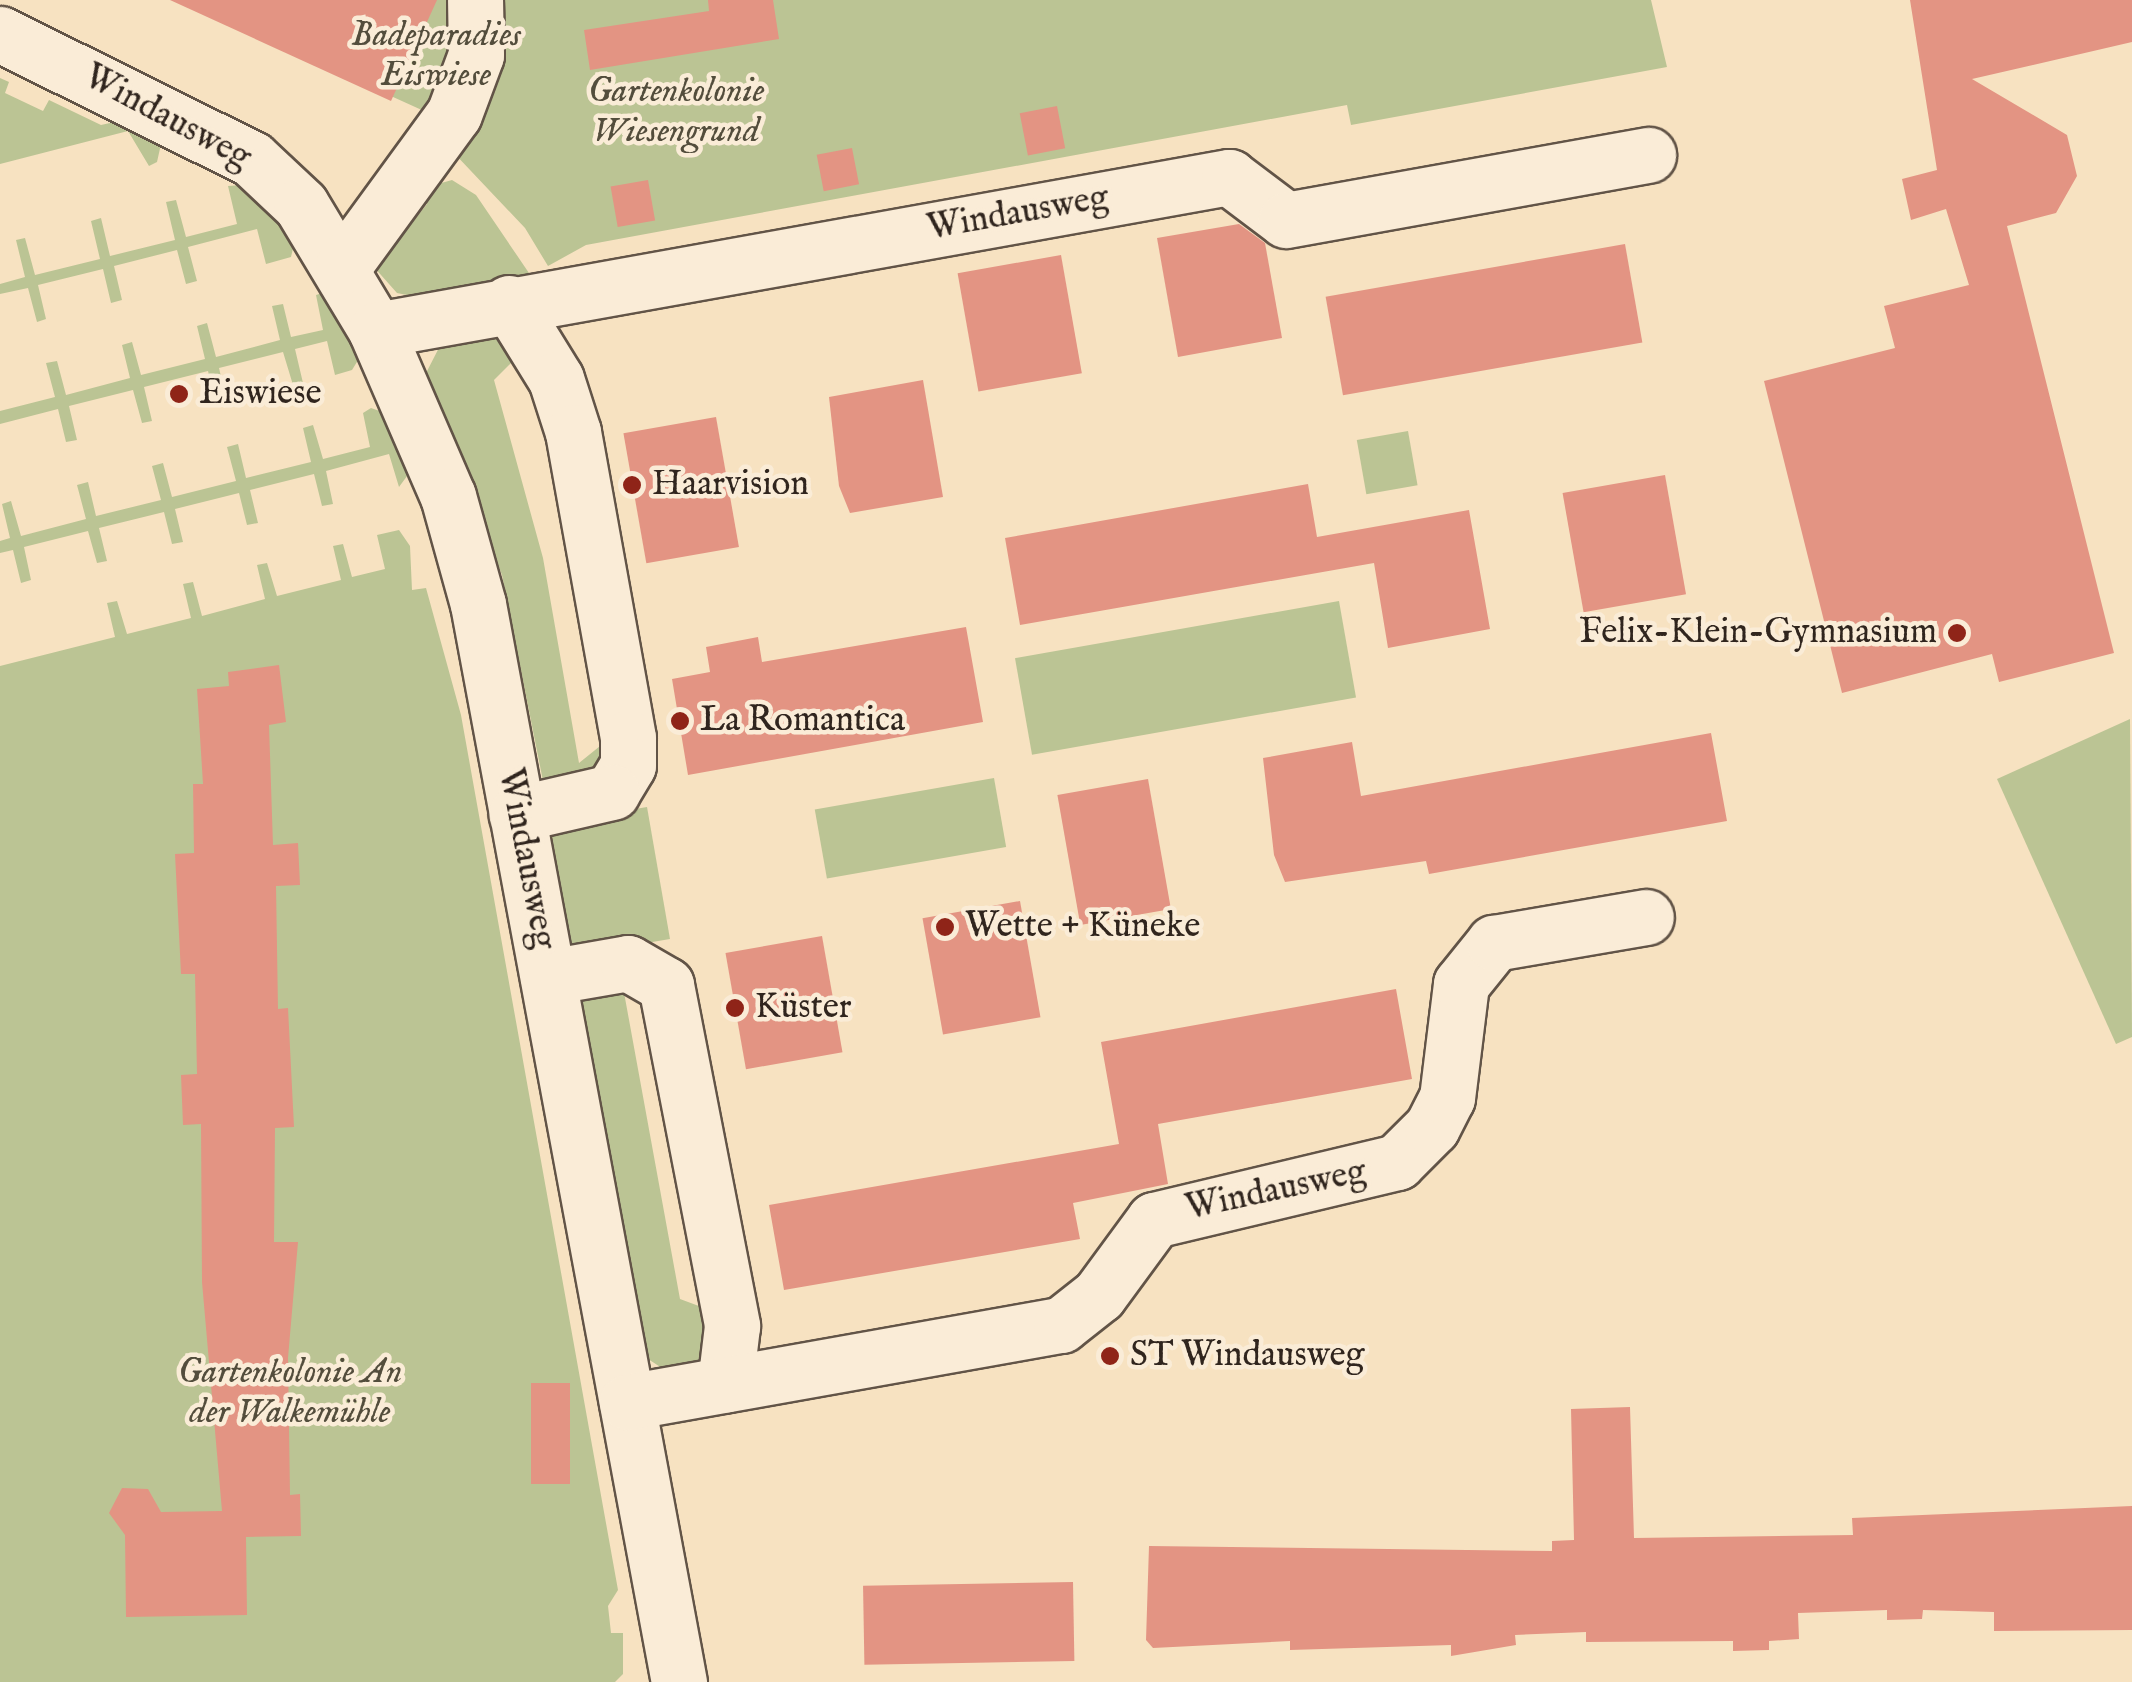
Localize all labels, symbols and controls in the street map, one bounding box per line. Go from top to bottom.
park label: Badeparadies Eiswiese [351,15,521,97]
street label: Windausweg [76,56,258,180]
park label: Gartenkolonie Wiesengrund [588,71,764,153]
street label: Windausweg [924,177,1112,251]
place label: Eiswiese [199,373,322,415]
marker: Eiswiese [168,383,190,405]
place label: Haarvision [652,464,809,506]
marker: Haarvision [621,474,643,496]
place label: Felix-Klein-Gymnasium [1579,612,1937,654]
marker: Felix-Klein-Gymnasium [1946,622,1968,644]
place label: La Romantica [700,700,905,742]
marker: La Romantica [669,710,691,732]
street label: Windausweg [488,765,564,953]
place label: Wette + Küneke [965,906,1200,948]
marker: Wette + Küneke [934,916,956,938]
place label: Küster [755,987,852,1029]
marker: Küster [724,997,746,1019]
street label: Windausweg [1182,1151,1370,1231]
place label: ST Windausweg [1130,1335,1365,1377]
marker: ST Windausweg [1099,1345,1121,1367]
park label: Gartenkolonie An der Walkemühle [178,1352,402,1434]

